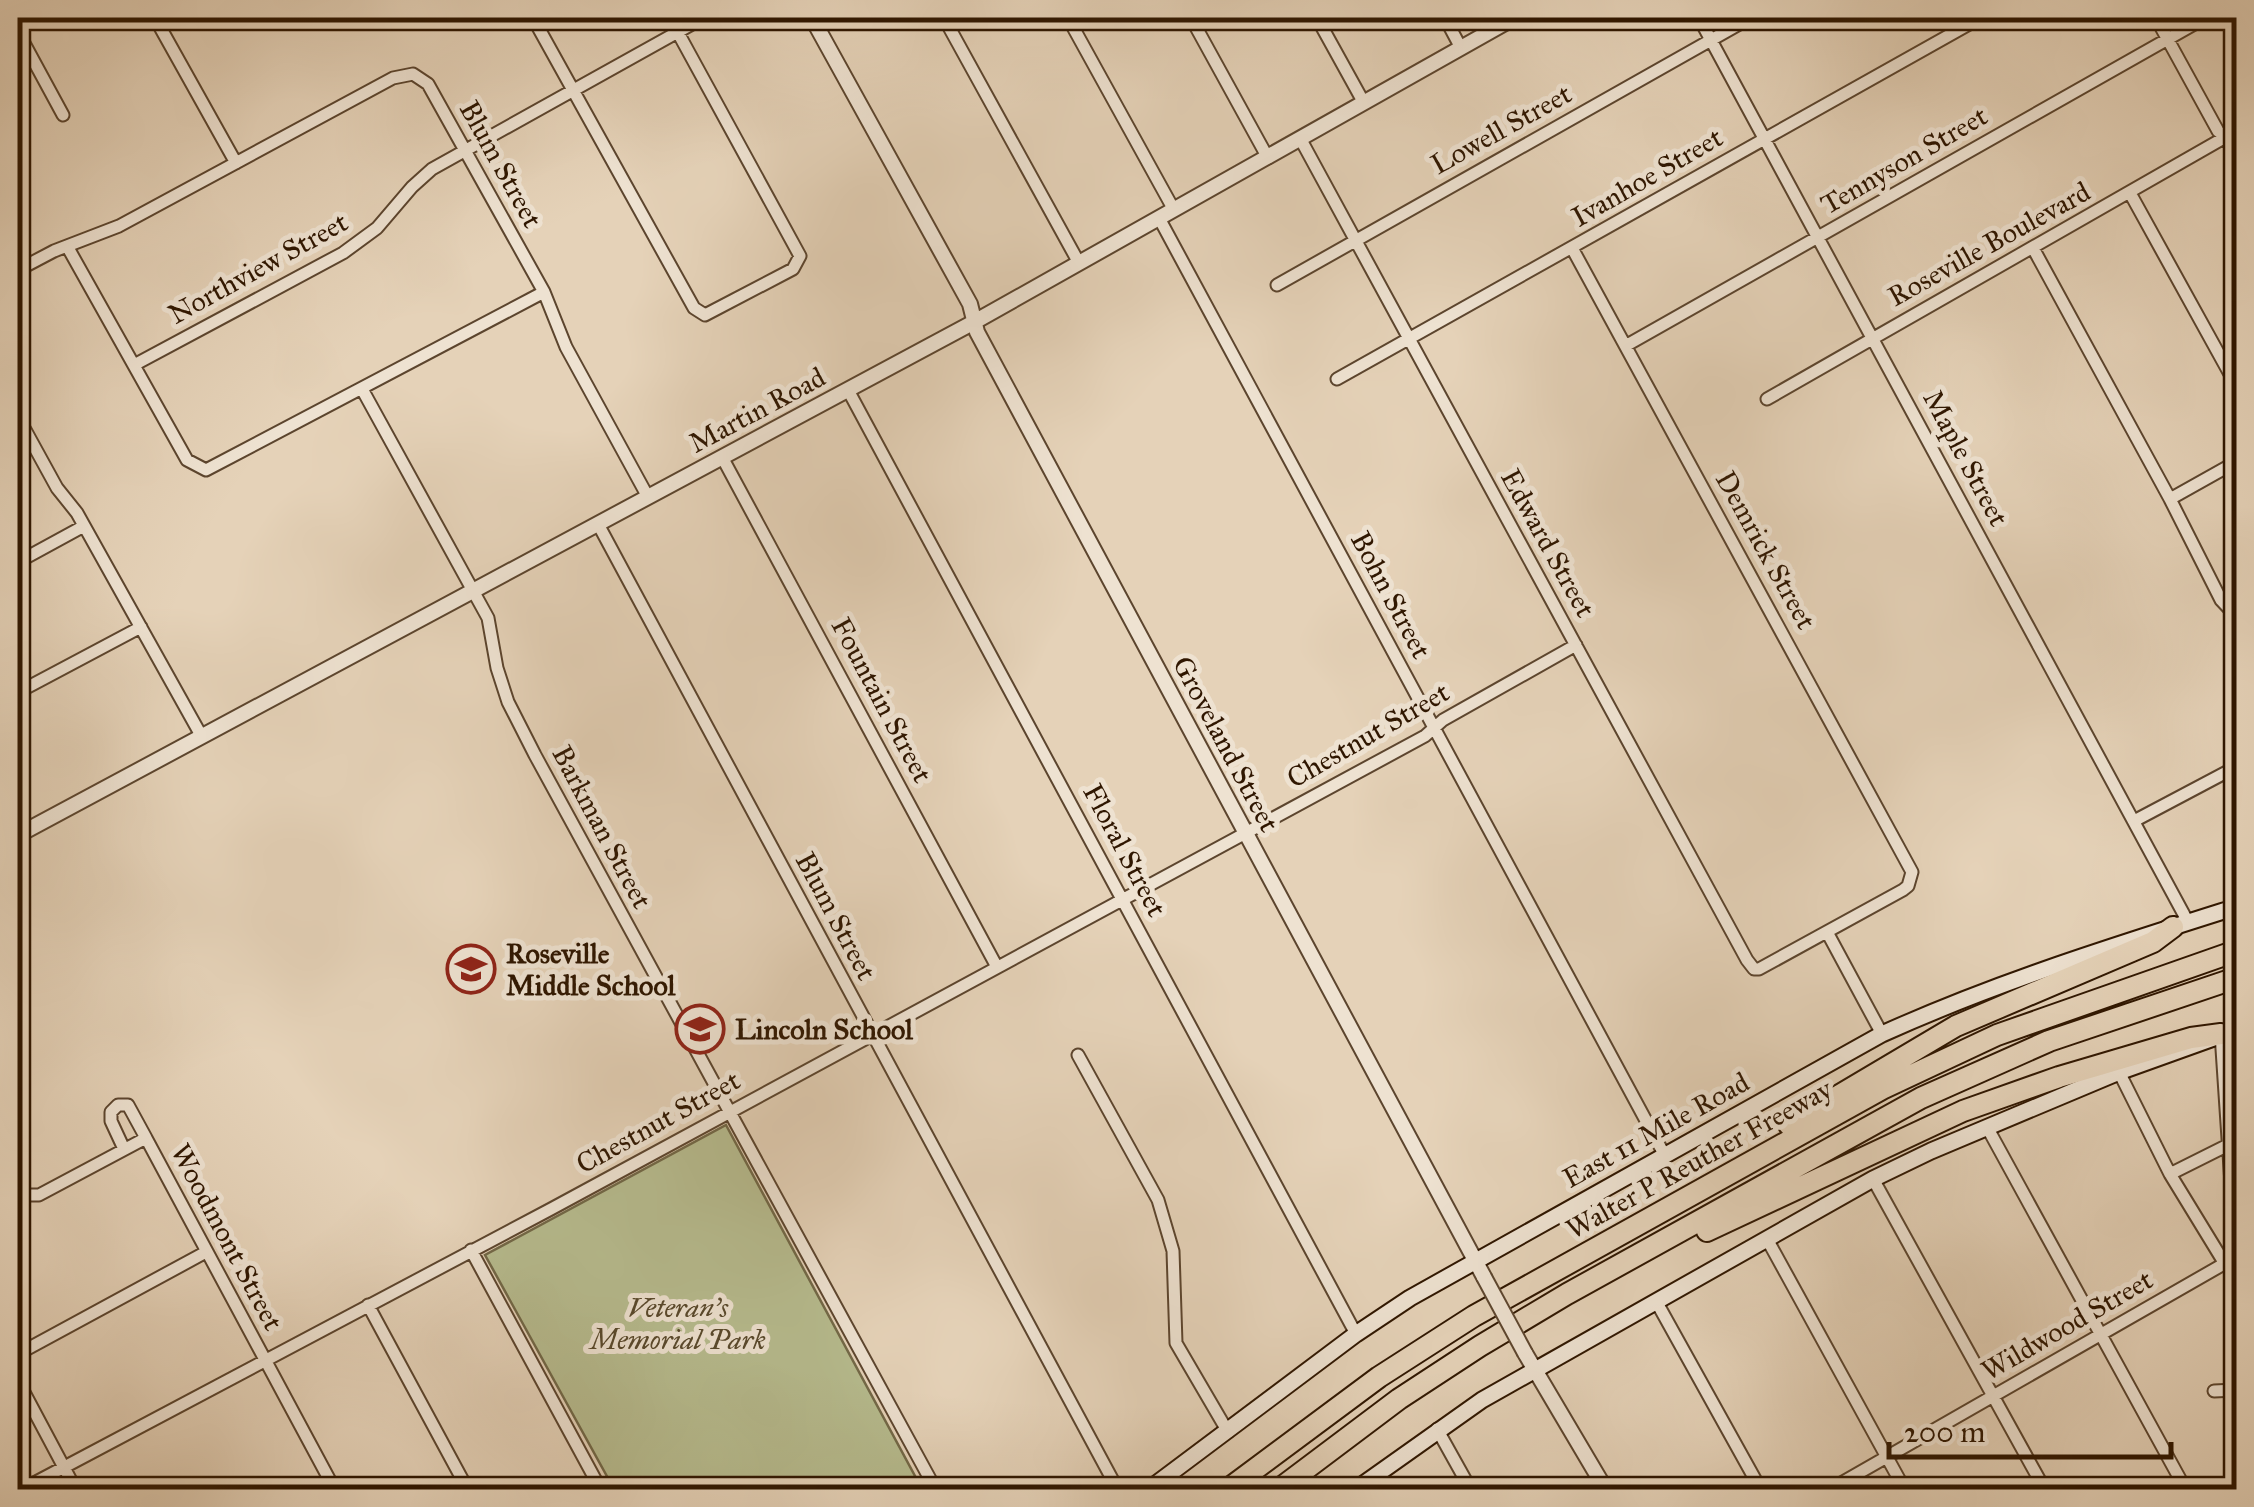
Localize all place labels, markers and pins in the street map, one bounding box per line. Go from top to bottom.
place label: Roseville Middle School [506,936,676,1003]
school or university icon: Roseville Middle School [445,943,497,995]
school or university icon: Lincoln School [674,1003,726,1055]
place label: Lincoln School [735,1012,913,1047]

